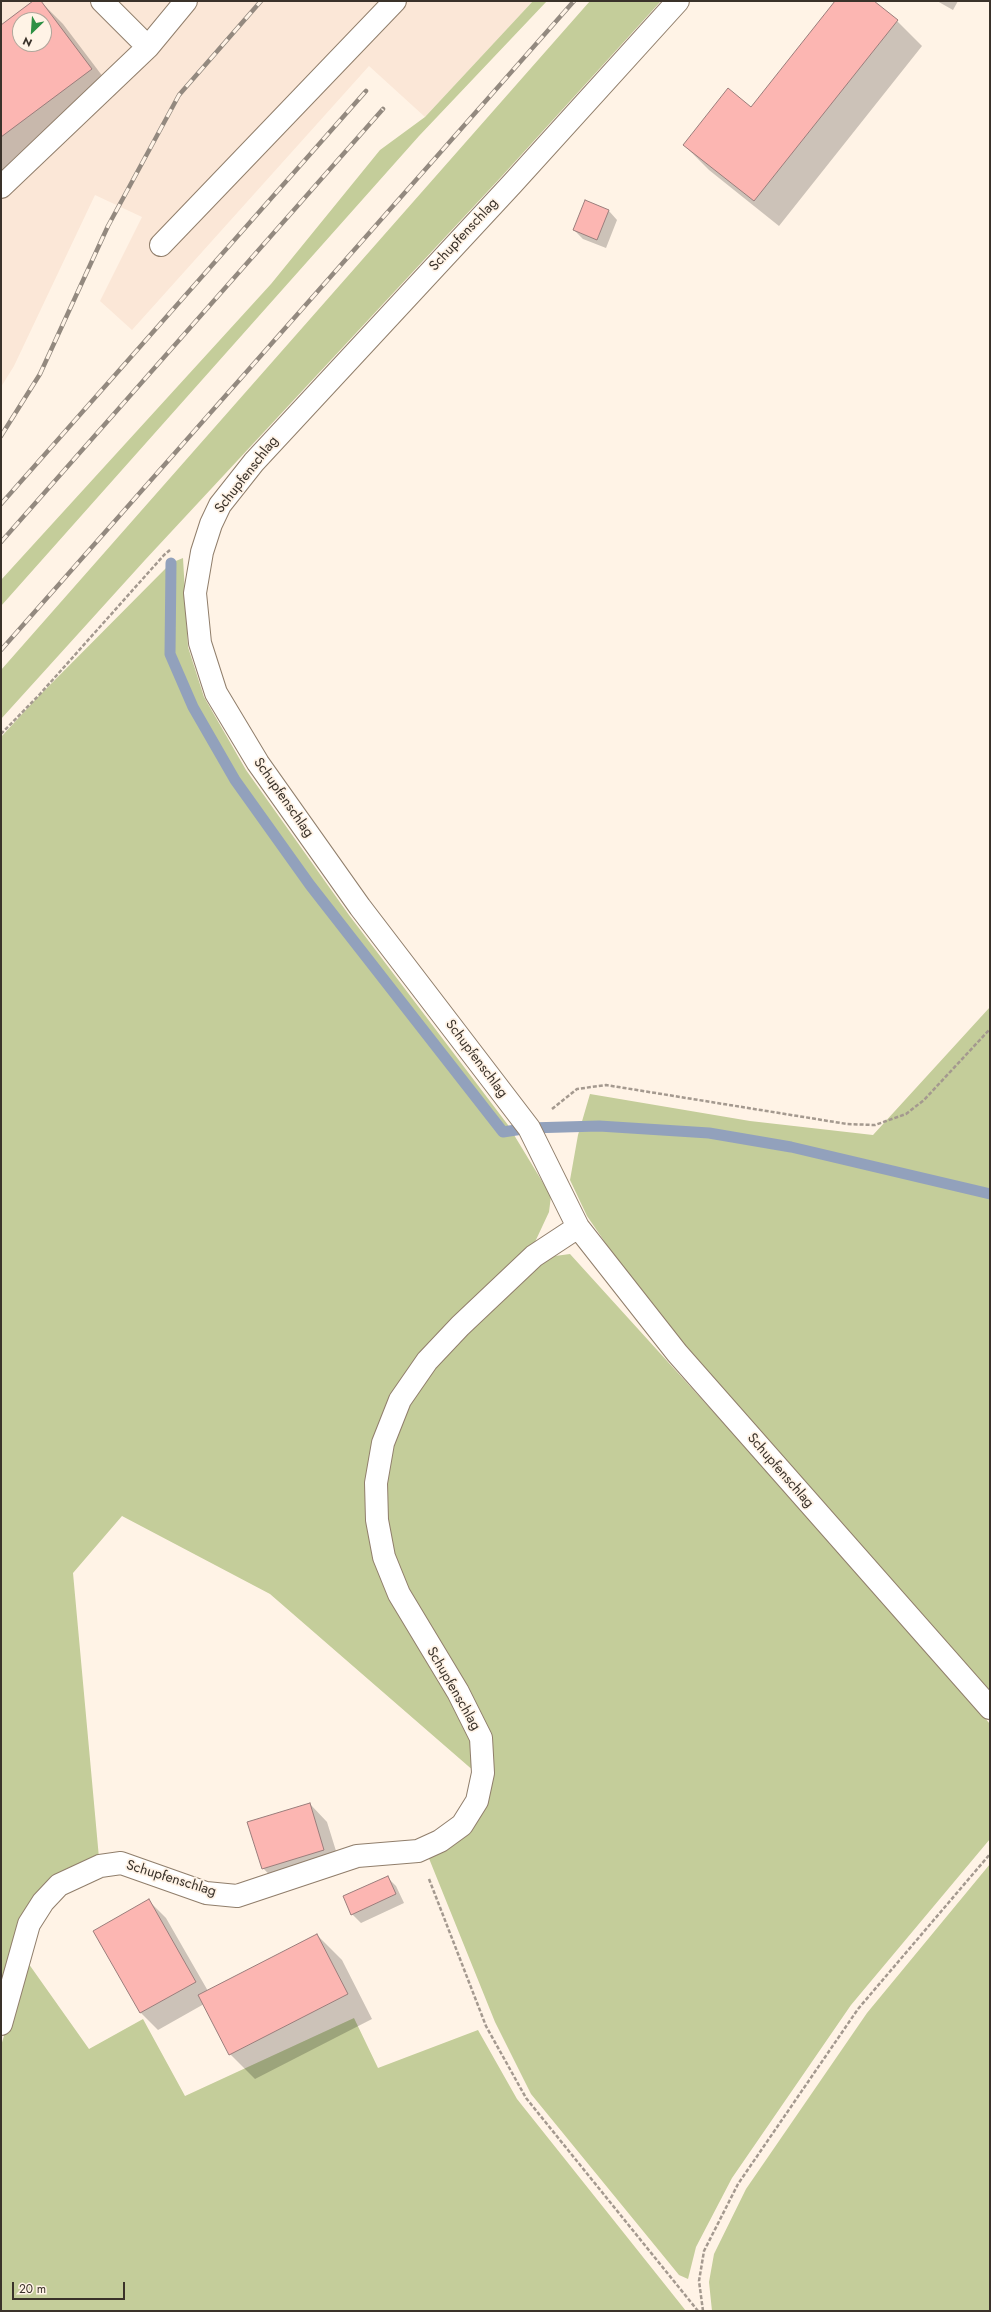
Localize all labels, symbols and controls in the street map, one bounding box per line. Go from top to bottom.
north arrow [12,12,52,52]
text: N [20,33,35,51]
street label: Schupfenschlag [426,195,502,275]
street label: Schupfenschlag [212,433,282,517]
street label: Schupfenschlag [249,755,317,841]
street label: Schupfenschlag [441,1017,511,1101]
street label: Schupfenschlag [743,1430,817,1512]
street label: Schupfenschlag [422,1644,484,1734]
street label: Schupfenschlag [124,1857,218,1901]
scale bar [14,2274,127,2300]
text: 20 m [19,2280,46,2298]

